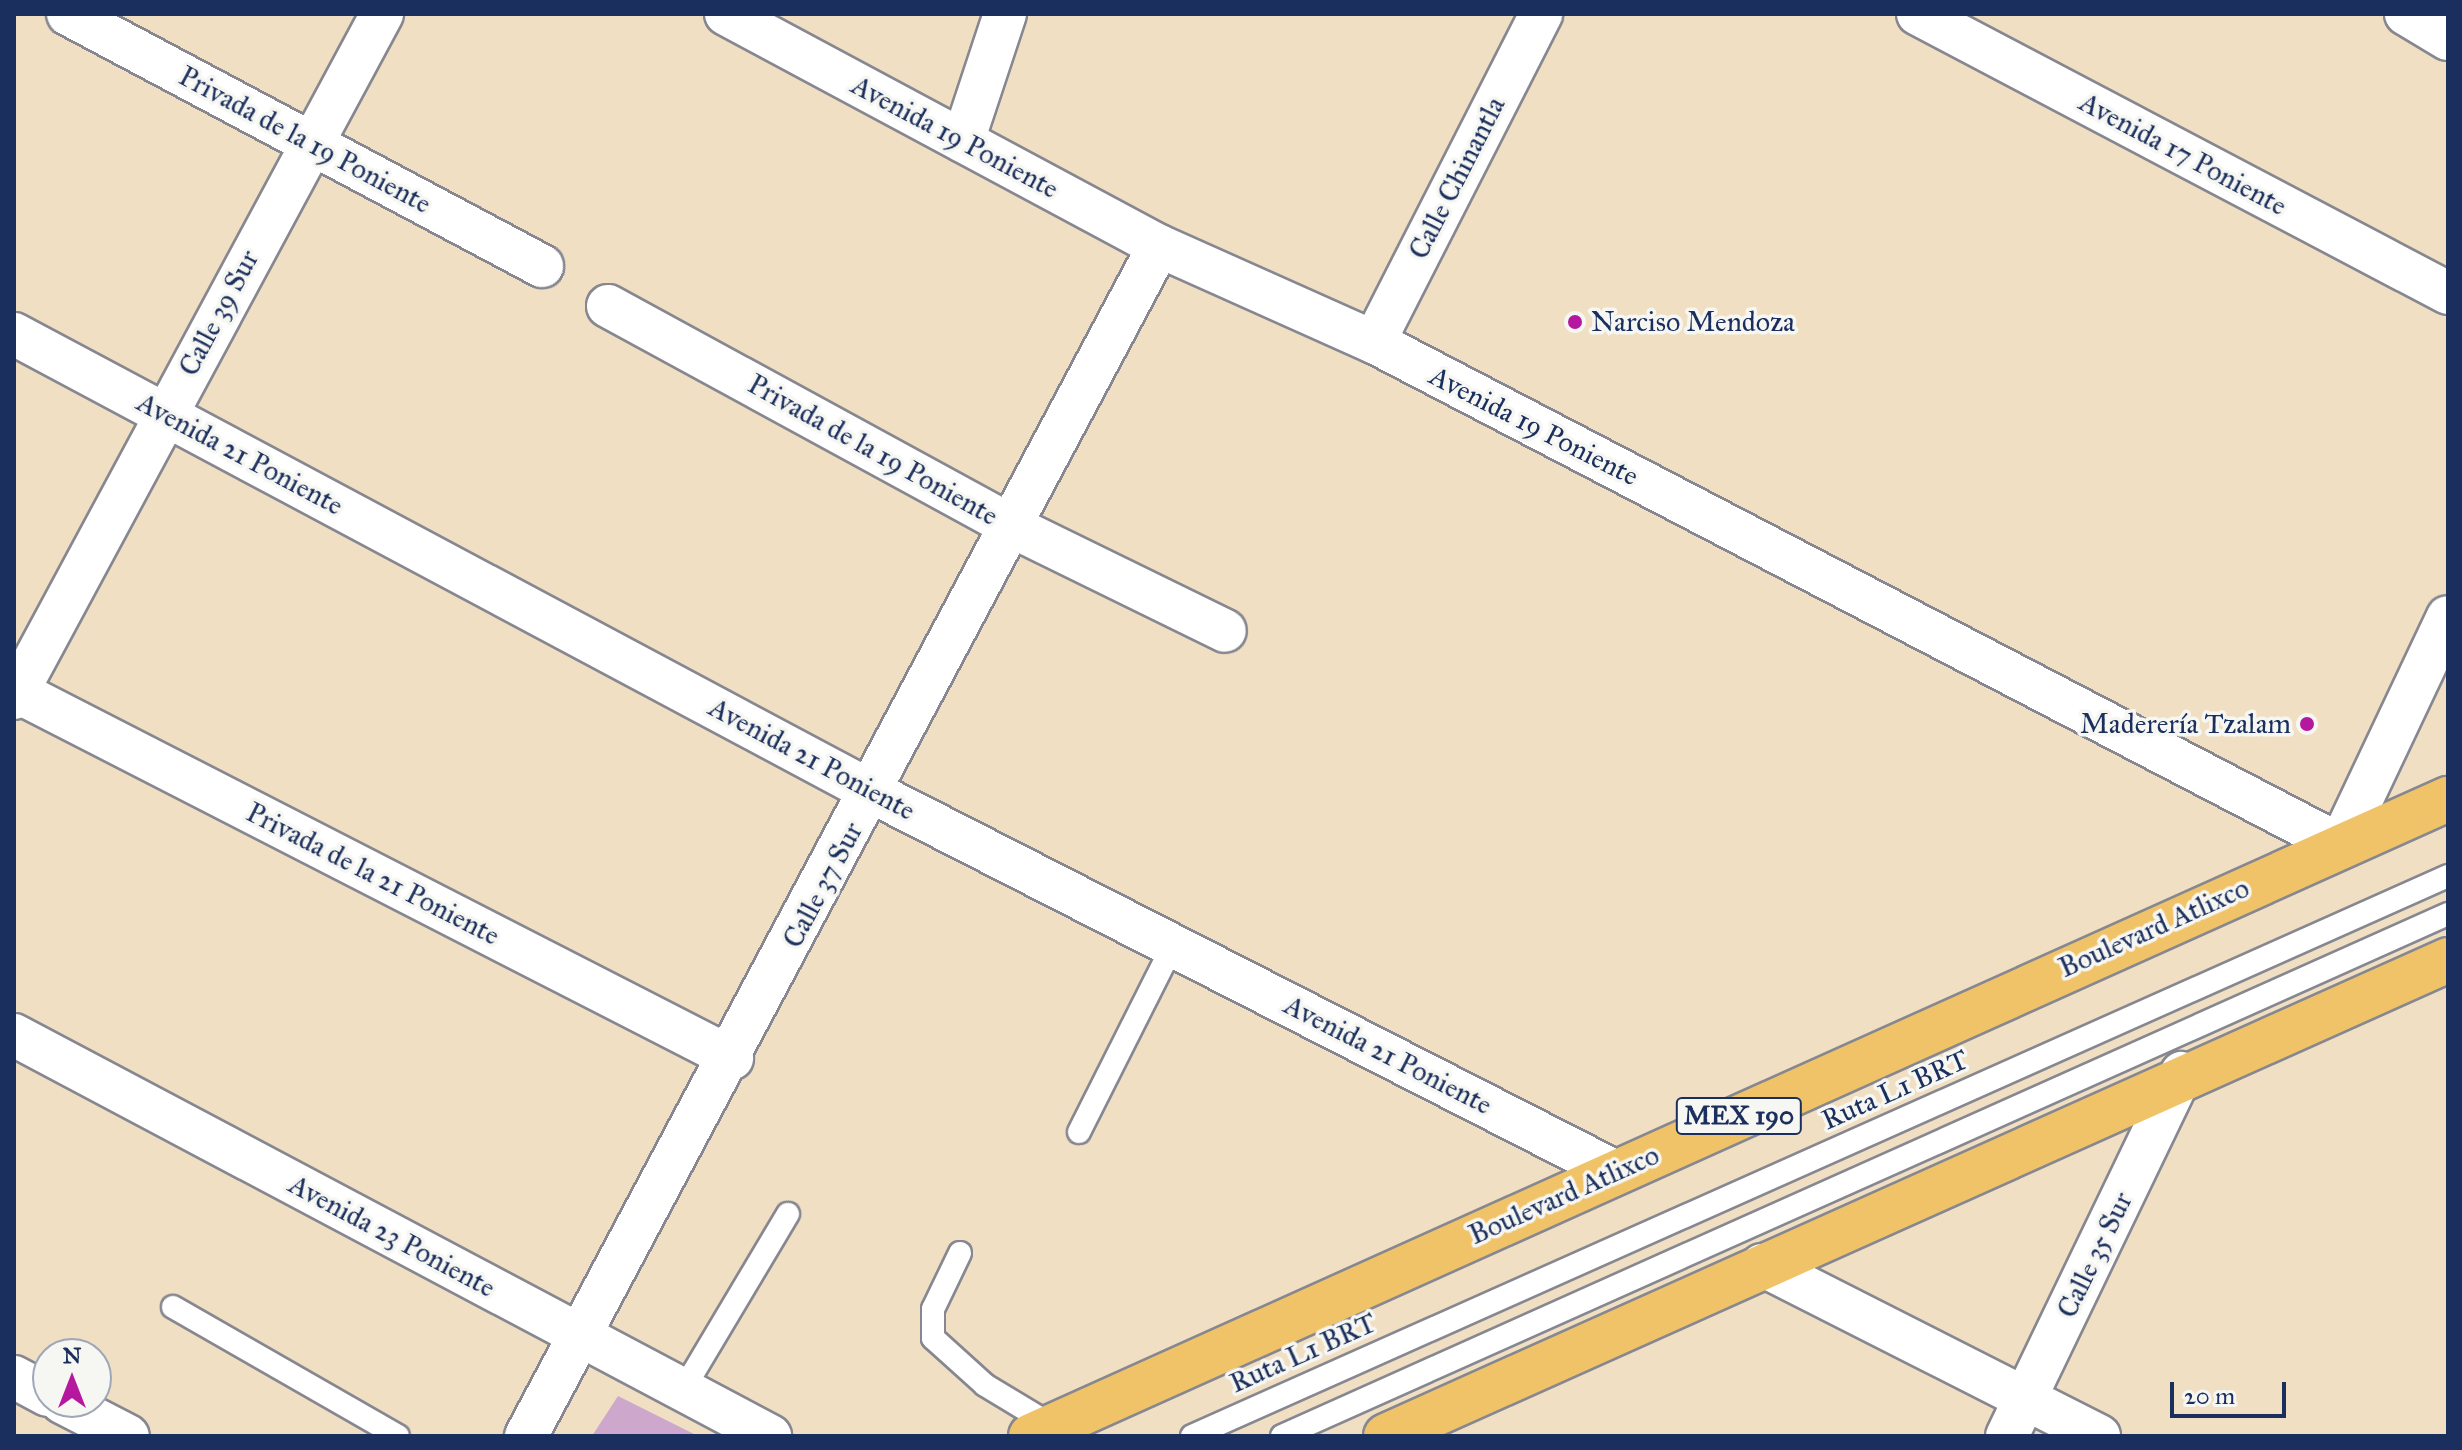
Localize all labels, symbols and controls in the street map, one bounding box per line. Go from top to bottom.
street label: Privada de la 19 Poniente [173,59,437,221]
street label: Avenida 19 Poniente [846,68,1064,206]
street label: Avenida 17 Poniente [2074,85,2292,223]
street label: Calle Chinantla [1402,91,1512,265]
street label: Calle 39 Sur [172,244,266,382]
place label: Narciso Mendoza [1591,305,1795,339]
marker: Narciso Mendoza [1566,313,1584,331]
street label: Avenida 19 Poniente [1424,359,1644,493]
street label: Privada de la 19 Poniente [742,367,1004,533]
street label: Avenida 21 Poniente [131,385,349,523]
street label: Avenida 21 Poniente [703,690,921,828]
place label: Maderería Tzalam [2080,707,2291,741]
marker: Maderería Tzalam [2298,715,2316,733]
street label: Privada de la 21 Poniente [241,796,505,952]
street label: Calle 37 Sur [776,816,870,954]
street label: Boulevard Atlixco [2054,871,2254,985]
street label: Avenida 21 Poniente [1278,988,1498,1122]
street label: Ruta L1 BRT [1817,1043,1973,1137]
road number: MEX 190 [1675,1094,1803,1138]
street label: Boulevard Atlixco [1464,1138,1664,1252]
street label: Avenida 23 Poniente [283,1167,501,1305]
street label: Calle 35 Sur [2050,1187,2140,1323]
street label: Ruta L1 BRT [1225,1306,1381,1400]
north arrow [32,1338,112,1418]
text: N [63,1342,81,1369]
scale bar [2174,1366,2290,1416]
text: 20 m [2184,1381,2235,1411]

